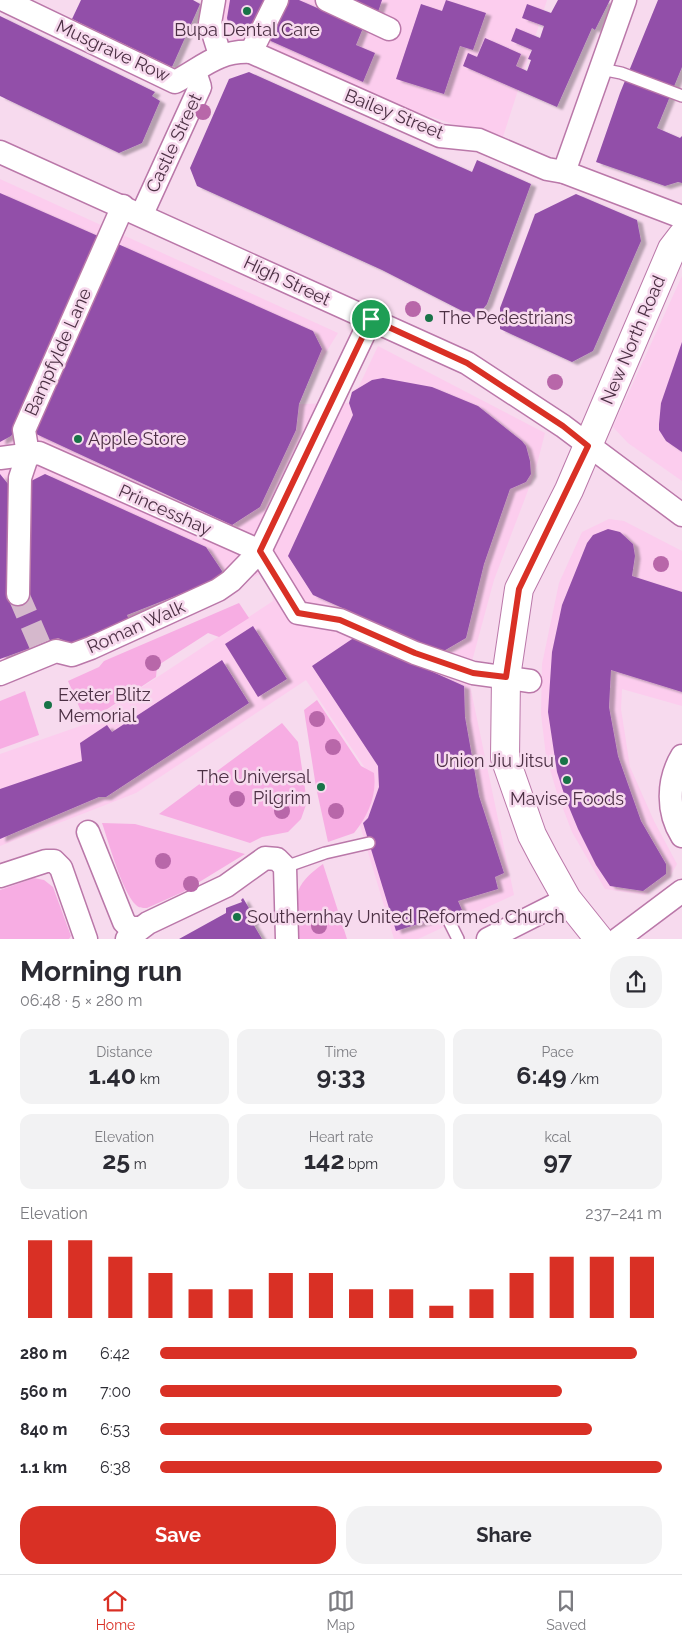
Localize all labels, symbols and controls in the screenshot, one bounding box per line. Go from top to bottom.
marker: Bupa Dental Care [241,5,253,17]
street label: Musgrave Row [53,15,174,86]
place label: Bupa Dental Care [174,19,320,40]
street label: Bailey Street [342,84,447,143]
street label: Castle Street [141,90,206,196]
street label: High Street [240,251,334,310]
street label: New North Road [596,272,669,407]
street label: Bampfylde Lane [20,284,95,419]
pin [350,298,392,340]
icon: arrive [357,305,385,333]
place label: The Pedestrians [439,307,573,328]
marker: The Pedestrians [423,312,435,324]
place label: Apple Store [88,428,187,449]
marker: Apple Store [72,433,84,445]
street label: Princesshay [116,480,215,539]
street label: Roman Walk [84,595,188,658]
place label: Exeter Blitz Memorial [58,684,151,726]
marker: Exeter Blitz Memorial [42,699,54,711]
place label: Union Jiu Jitsu [435,750,554,771]
marker: Union Jiu Jitsu [558,755,570,767]
place label: The Universal Pilgrim [197,766,311,808]
marker: Mavise Foods [561,774,573,786]
marker: The Universal Pilgrim [315,781,327,793]
place label: Mavise Foods [510,788,624,809]
place label: Southernhay United Reformed Church [247,906,565,927]
marker: Southernhay United Reformed Church [231,911,243,923]
text: Morning run [20,955,182,988]
button: share [610,956,662,1008]
text: 06:48 · 5 × 280 m [20,991,142,1010]
text: Distance [96,1044,152,1060]
text: Time [325,1044,357,1060]
text: Pace [542,1044,574,1060]
text: 1.40 [89,1060,136,1090]
text: 9:33 [317,1060,365,1090]
text: 6:49 [516,1060,567,1090]
text: km [136,1071,160,1087]
text: /km [567,1071,599,1087]
text: Elevation [95,1129,154,1145]
text: Heart rate [309,1129,373,1145]
text: kcal [545,1129,571,1145]
text: 25 [102,1145,130,1175]
text: 142 [304,1145,345,1175]
text: 97 [543,1145,572,1175]
text: m [130,1156,147,1172]
text: bpm [345,1156,378,1172]
text: Elevation [20,1204,88,1223]
text: 237–241 m [585,1204,662,1223]
text: 280 m [20,1344,67,1363]
text: 6:42 [100,1344,130,1363]
text: 560 m [20,1382,67,1401]
text: 7:00 [100,1382,131,1401]
text: 840 m [20,1420,67,1439]
text: 6:53 [100,1420,130,1439]
text: 1.1 km [20,1458,67,1477]
text: 6:38 [100,1458,131,1477]
button: Save [20,1506,336,1564]
button: Share [346,1506,662,1564]
tab: Home [96,1587,135,1633]
tab: Map [327,1587,355,1633]
tab: Saved [546,1587,586,1633]

